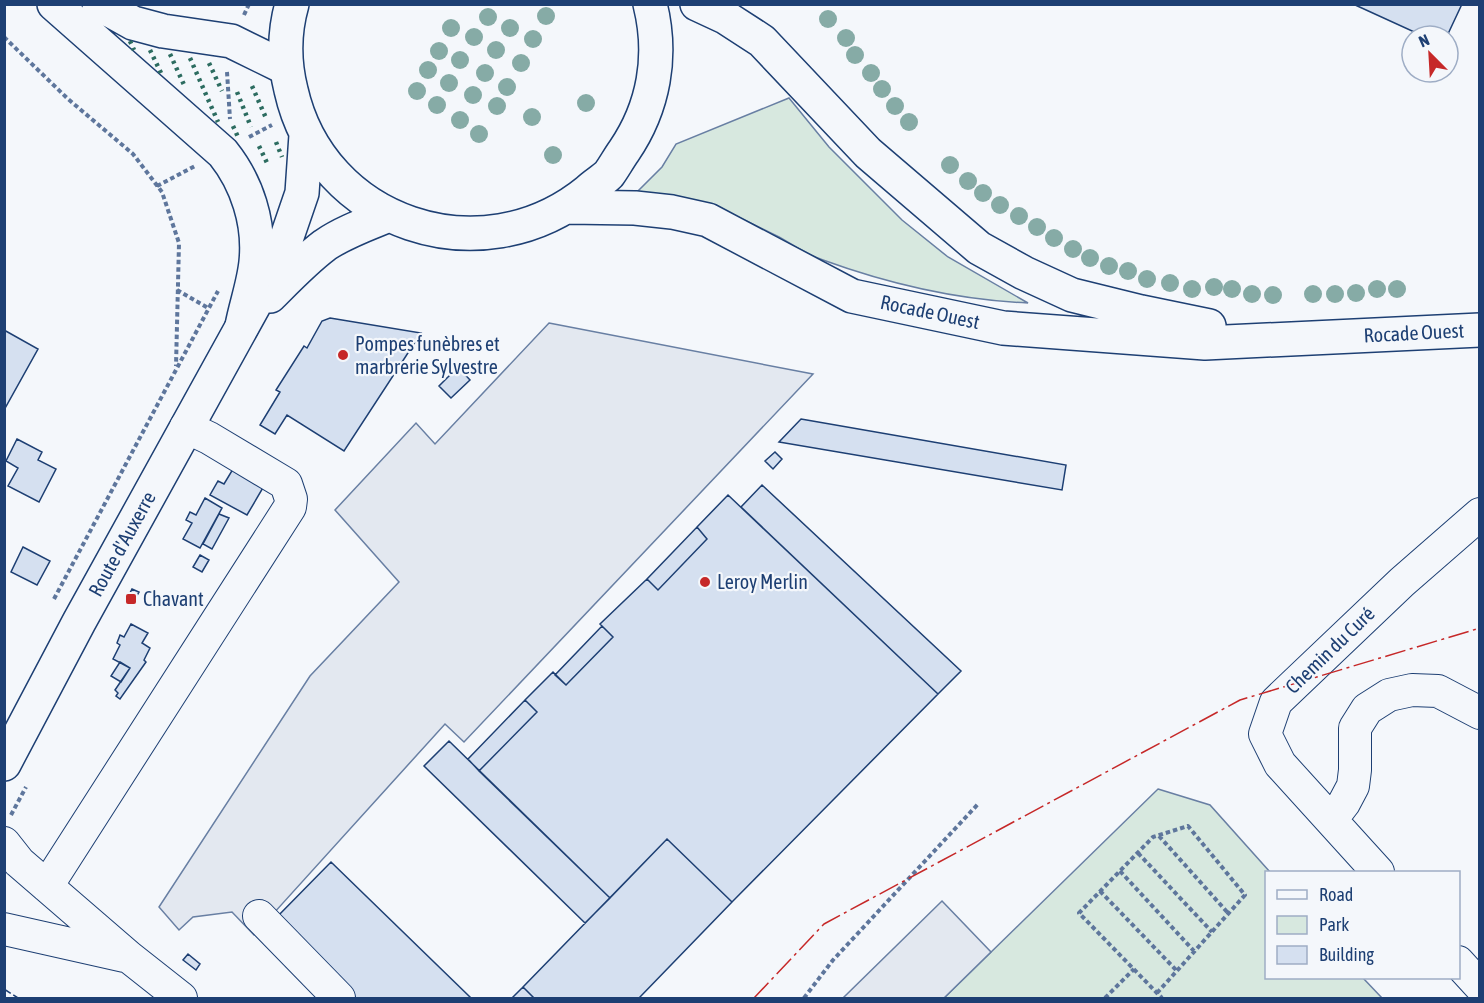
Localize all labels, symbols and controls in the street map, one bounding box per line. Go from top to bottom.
north arrow [1400,24,1460,84]
text: N [1416,30,1432,50]
street label: Rocade Ouest [878,290,982,333]
street label: Rocade Ouest [1363,318,1465,347]
place label: Pompes funèbres et marbrerie Sylvestre [355,332,500,378]
marker: Pompes funèbres et marbrerie Sylvestre [336,348,350,362]
street label: Route d'Auxerre [83,487,160,600]
place label: Leroy Merlin [717,570,808,593]
marker: Leroy Merlin [698,575,712,589]
place label: Chavant [143,587,204,610]
marker: Chavant [124,592,138,606]
street label: Chemin du Curé [1280,602,1379,698]
legend [1265,871,1460,979]
text: Road [1319,884,1353,905]
text: Park [1319,914,1349,935]
text: Building [1319,944,1374,965]

